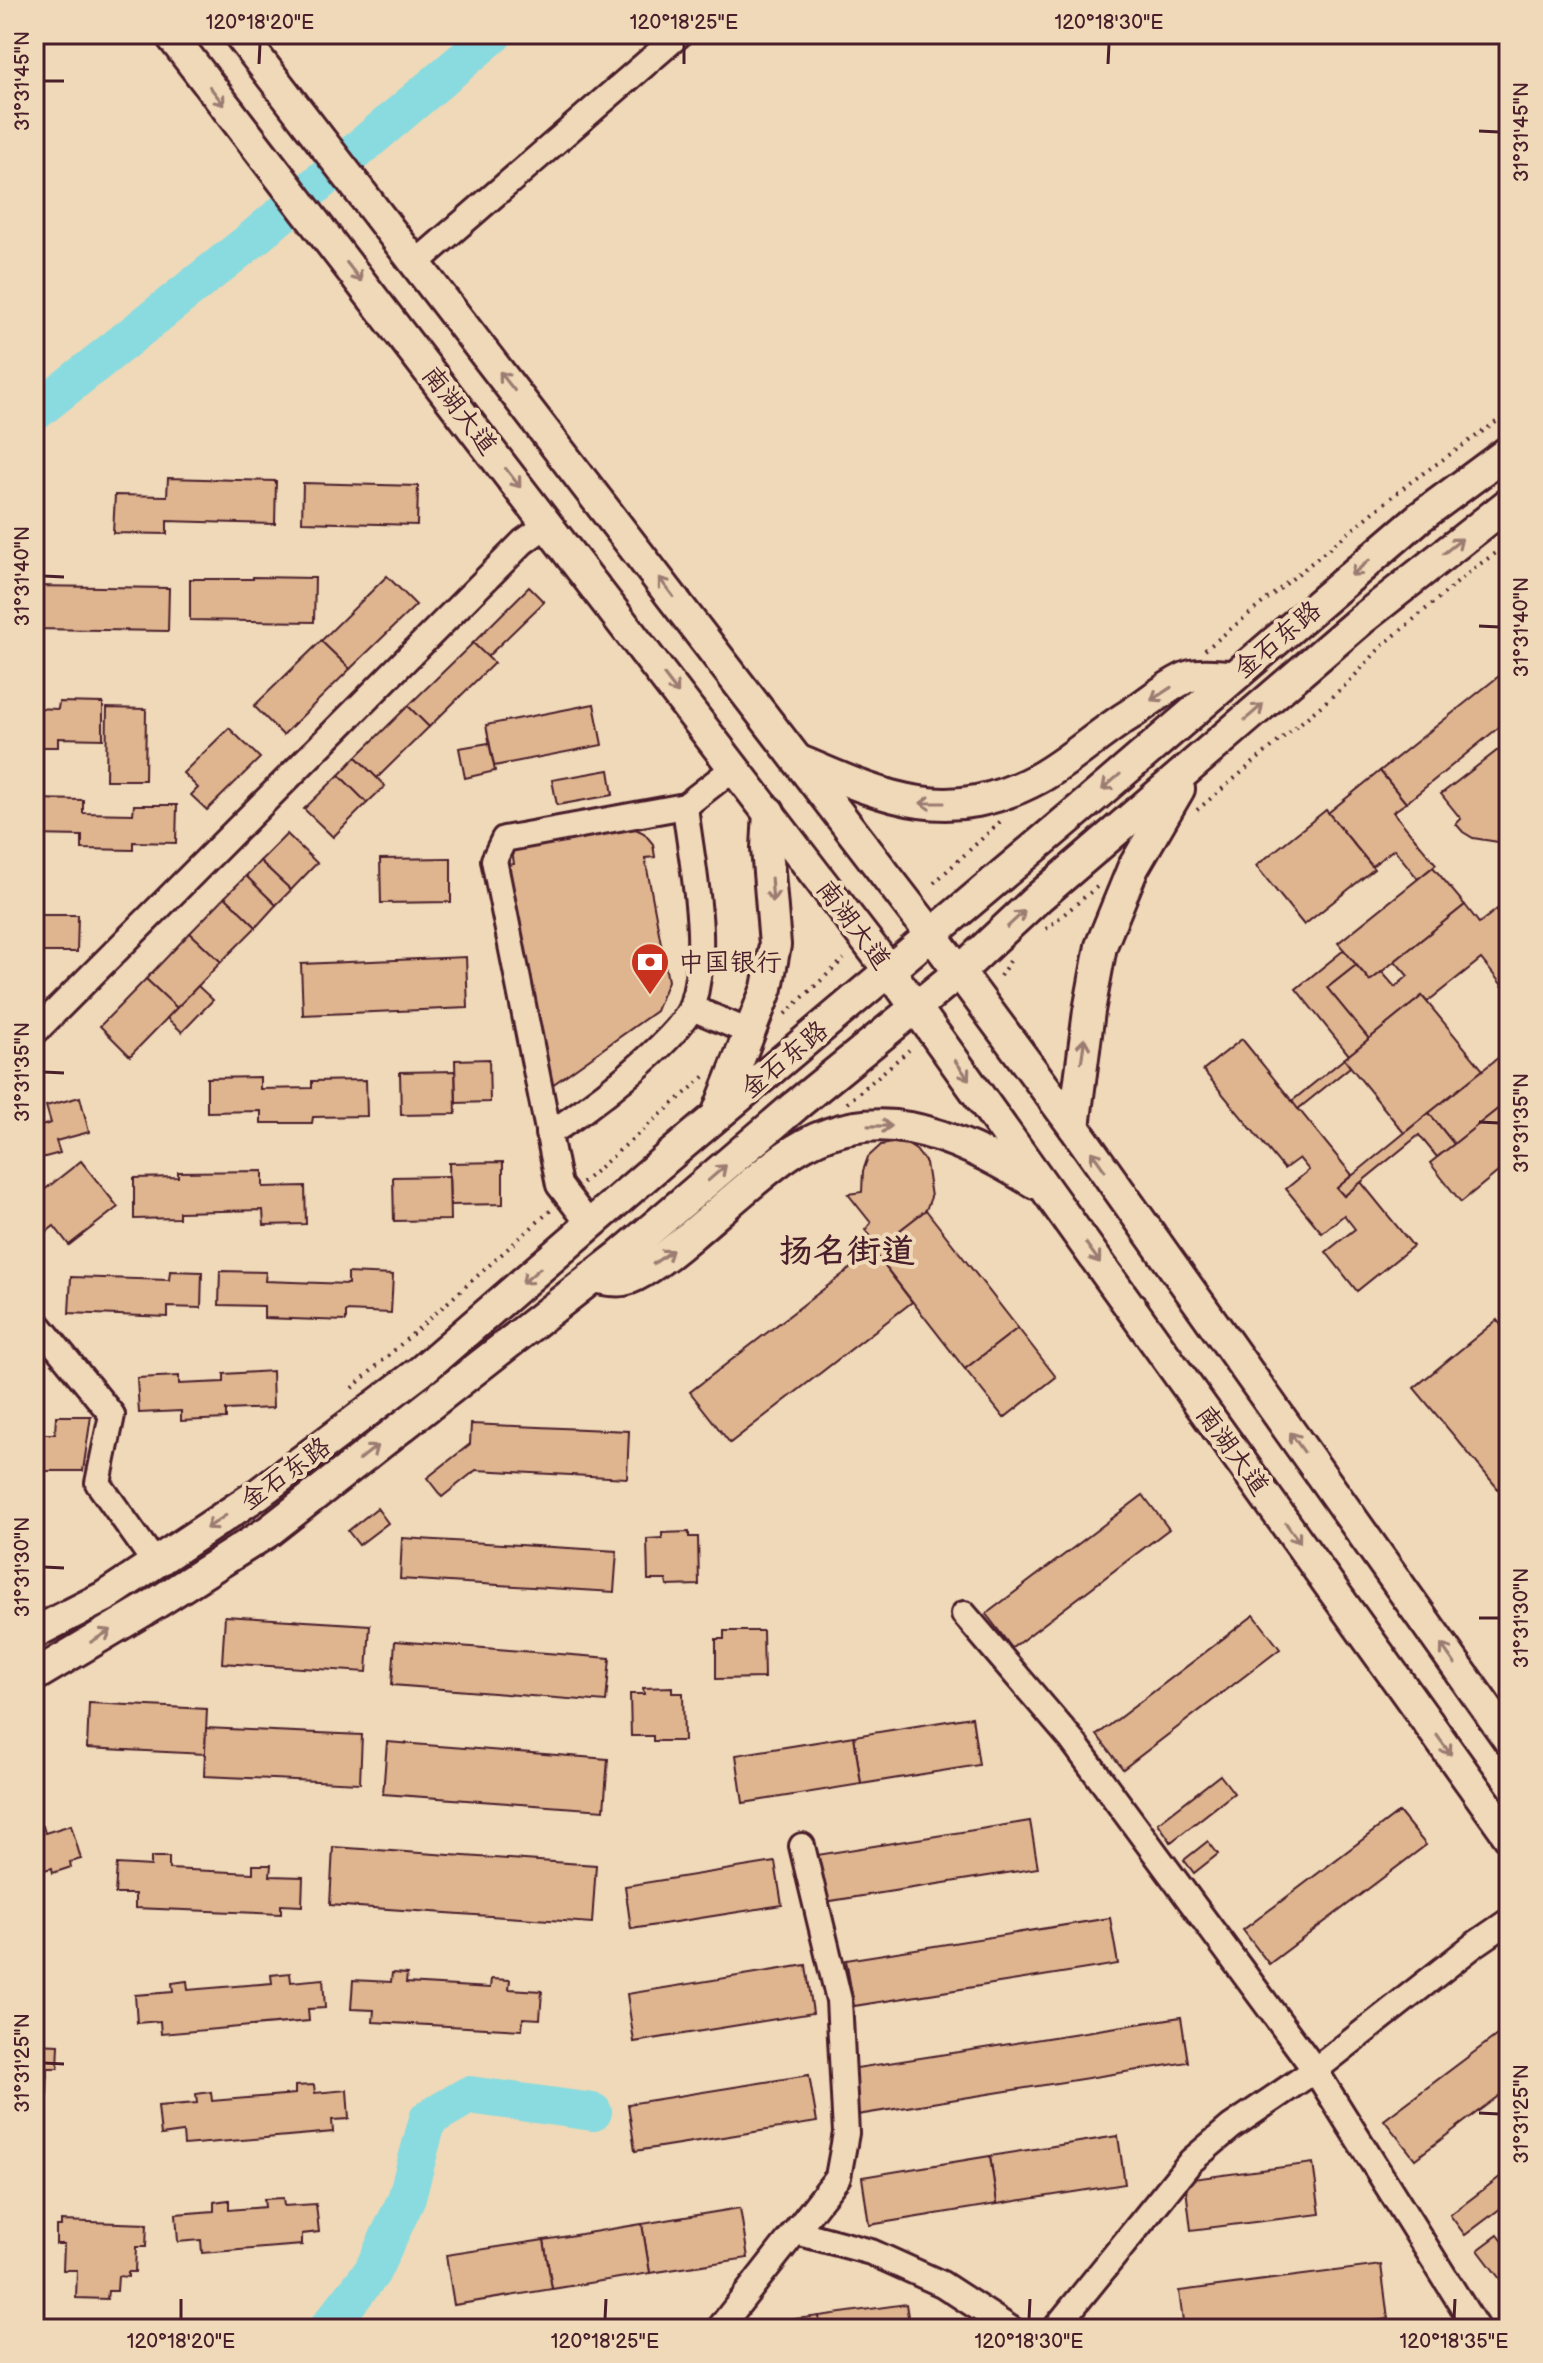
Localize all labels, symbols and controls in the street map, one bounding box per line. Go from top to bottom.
text: 120°18'20"E [206,11,314,35]
text: 120°18'25"E [630,11,738,35]
text: 120°18'30"E [1054,11,1164,35]
text: 31°31'45"N [11,31,35,131]
text: 31°31'45"N [1510,82,1534,182]
one-way arrow [209,85,226,106]
one-way arrow [345,261,362,283]
street label: 南湖大道 [415,360,503,461]
one-way arrow [499,371,516,392]
one-way arrow [504,467,522,488]
text: 31°31'40"N [11,526,35,626]
one-way arrow [1442,537,1463,555]
one-way arrow [1350,559,1370,577]
one-way arrow [657,577,674,598]
text: 31°31'40"N [1510,577,1534,677]
street label: 金石东路 [1228,595,1328,685]
one-way arrow [663,673,680,694]
one-way arrow [1150,686,1173,702]
one-way arrow [1243,704,1263,722]
one-way arrow [1102,773,1122,791]
one-way arrow [919,795,946,811]
street label: 南湖大道 [809,874,896,976]
one-way arrow [765,876,780,903]
one-way arrow [1006,910,1025,929]
bank icon: 中国银行 [629,941,671,996]
place label: 中国银行 [678,948,782,979]
street label: 金石东路 [735,1015,835,1105]
text: 31°31'35"N [11,1022,35,1122]
one-way arrow [1076,1038,1091,1063]
one-way arrow [954,1059,970,1081]
text: 31°31'35"N [1510,1073,1534,1173]
one-way arrow [867,1118,893,1133]
one-way arrow [1090,1151,1106,1173]
one-way arrow [706,1164,726,1182]
district label: 扬名街道 [779,1231,915,1272]
one-way arrow [1085,1242,1101,1264]
one-way arrow [652,1249,674,1265]
one-way arrow [521,1267,542,1285]
street label: 南湖大道 [1189,1400,1275,1502]
street label: 金石东路 [235,1431,337,1517]
one-way arrow [1289,1431,1305,1453]
one-way arrow [357,1444,378,1461]
one-way arrow [206,1514,228,1530]
text: 31°31'30"N [11,1517,35,1617]
one-way arrow [1285,1522,1301,1544]
text: 31°31'30"N [1510,1568,1534,1668]
one-way arrow [89,1628,112,1644]
one-way arrow [1440,1644,1457,1665]
one-way arrow [1436,1733,1452,1755]
text: 31°31'25"N [11,2013,35,2113]
text: 31°31'25"N [1510,2064,1534,2164]
text: 120°18'20"E [127,2330,235,2354]
text: 120°18'25"E [551,2330,659,2354]
text: 120°18'30"E [974,2330,1084,2354]
text: 120°18'35"E [1400,2330,1508,2354]

